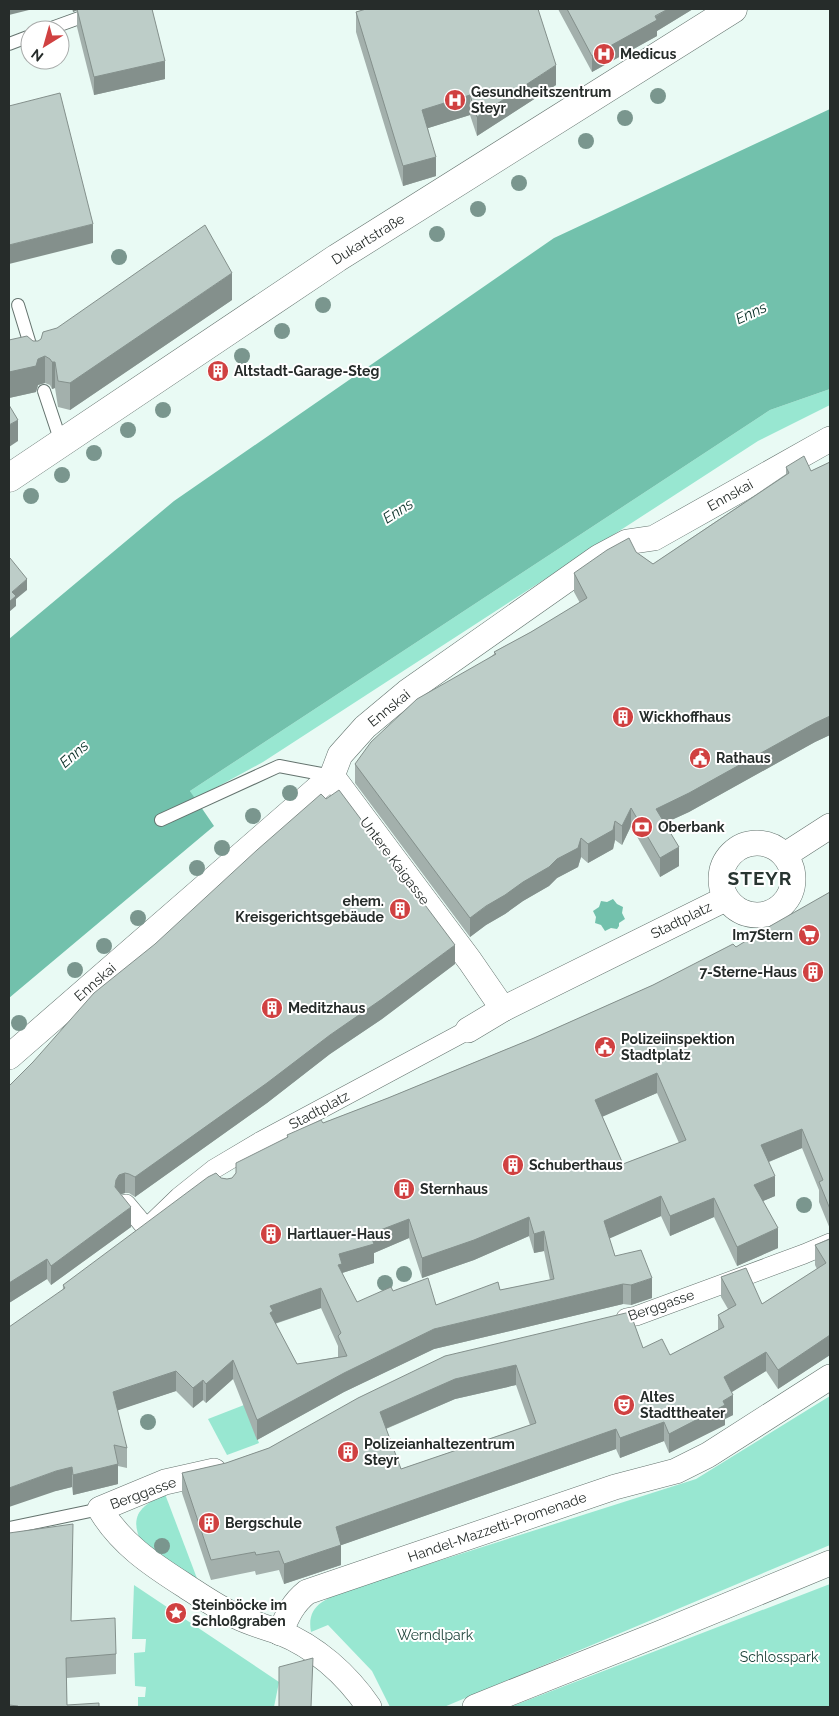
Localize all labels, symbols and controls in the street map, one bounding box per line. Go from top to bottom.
north arrow [20,20,70,70]
hospital icon: Medicus [592,42,616,66]
text: N [28,46,46,65]
place label: Medicus [620,46,677,62]
place label: Gesundheitszentrum Steyr [471,84,611,116]
hospital icon: Gesundheitszentrum Steyr [443,88,467,112]
street label: Dukartstraße [329,210,407,268]
water label: Enns [732,298,770,328]
building icon: Altstadt-Garage-Steg [206,359,230,383]
place label: Altstadt-Garage-Steg [234,363,379,379]
street label: Ennskai [704,476,756,514]
water label: Enns [379,495,417,527]
street label: Ennskai [365,686,413,730]
building icon: Wickhoffhaus [611,705,635,729]
place label: Wickhoffhaus [639,709,731,725]
water label: Enns [56,737,92,771]
public building icon: Rathaus [688,746,712,770]
place label: Rathaus [716,750,771,766]
street label: Untere Kaigasse [357,814,433,908]
bank icon: Oberbank [630,815,654,839]
place label: Oberbank [658,819,725,835]
district label: STEYR [727,867,793,889]
place label: ehem. Kreisgerichtsgebäude [235,893,385,925]
building icon: ehem. Kreisgerichtsgebäude [388,897,412,921]
street label: Stadtplatz [648,898,714,942]
supermarket icon: Im7Stern [797,923,821,947]
place label: Im7Stern [732,927,793,943]
street label: Ennskai [71,960,119,1004]
building icon: 7-Sterne-Haus [801,960,825,984]
place label: 7-Sterne-Haus [699,964,797,980]
building icon: Meditzhaus [260,996,284,1020]
place label: Meditzhaus [288,1000,365,1016]
place label: Polizeiinspektion Stadtplatz [621,1031,735,1063]
public building icon: Polizeiinspektion Stadtplatz [593,1035,617,1059]
street label: Stadtplatz [286,1087,352,1132]
building icon: Schuberthaus [501,1153,525,1177]
place label: Schuberthaus [529,1157,623,1173]
building icon: Sternhaus [392,1177,416,1201]
place label: Sternhaus [420,1181,488,1197]
building icon: Hartlauer-Haus [259,1222,283,1246]
place label: Hartlauer-Haus [287,1226,391,1242]
street label: Berggasse [626,1286,696,1324]
place label: Altes Stadttheater [640,1389,726,1421]
theatre icon: Altes Stadttheater [612,1393,636,1417]
place label: Polizeianhaltezentrum Steyr [364,1436,515,1468]
building icon: Polizeianhaltezentrum Steyr [336,1440,360,1464]
street label: Berggasse [108,1474,178,1512]
street label: Handel-Mazzetti-Promenade [406,1489,588,1565]
building icon: Bergschule [197,1511,221,1535]
place label: Bergschule [225,1515,302,1531]
place label: Steinböcke im Schloßgraben [192,1597,287,1629]
place icon: Steinböcke im Schloßgraben [164,1601,188,1625]
park label: Werndlpark [397,1627,474,1643]
park label: Schlosspark [740,1649,819,1665]

